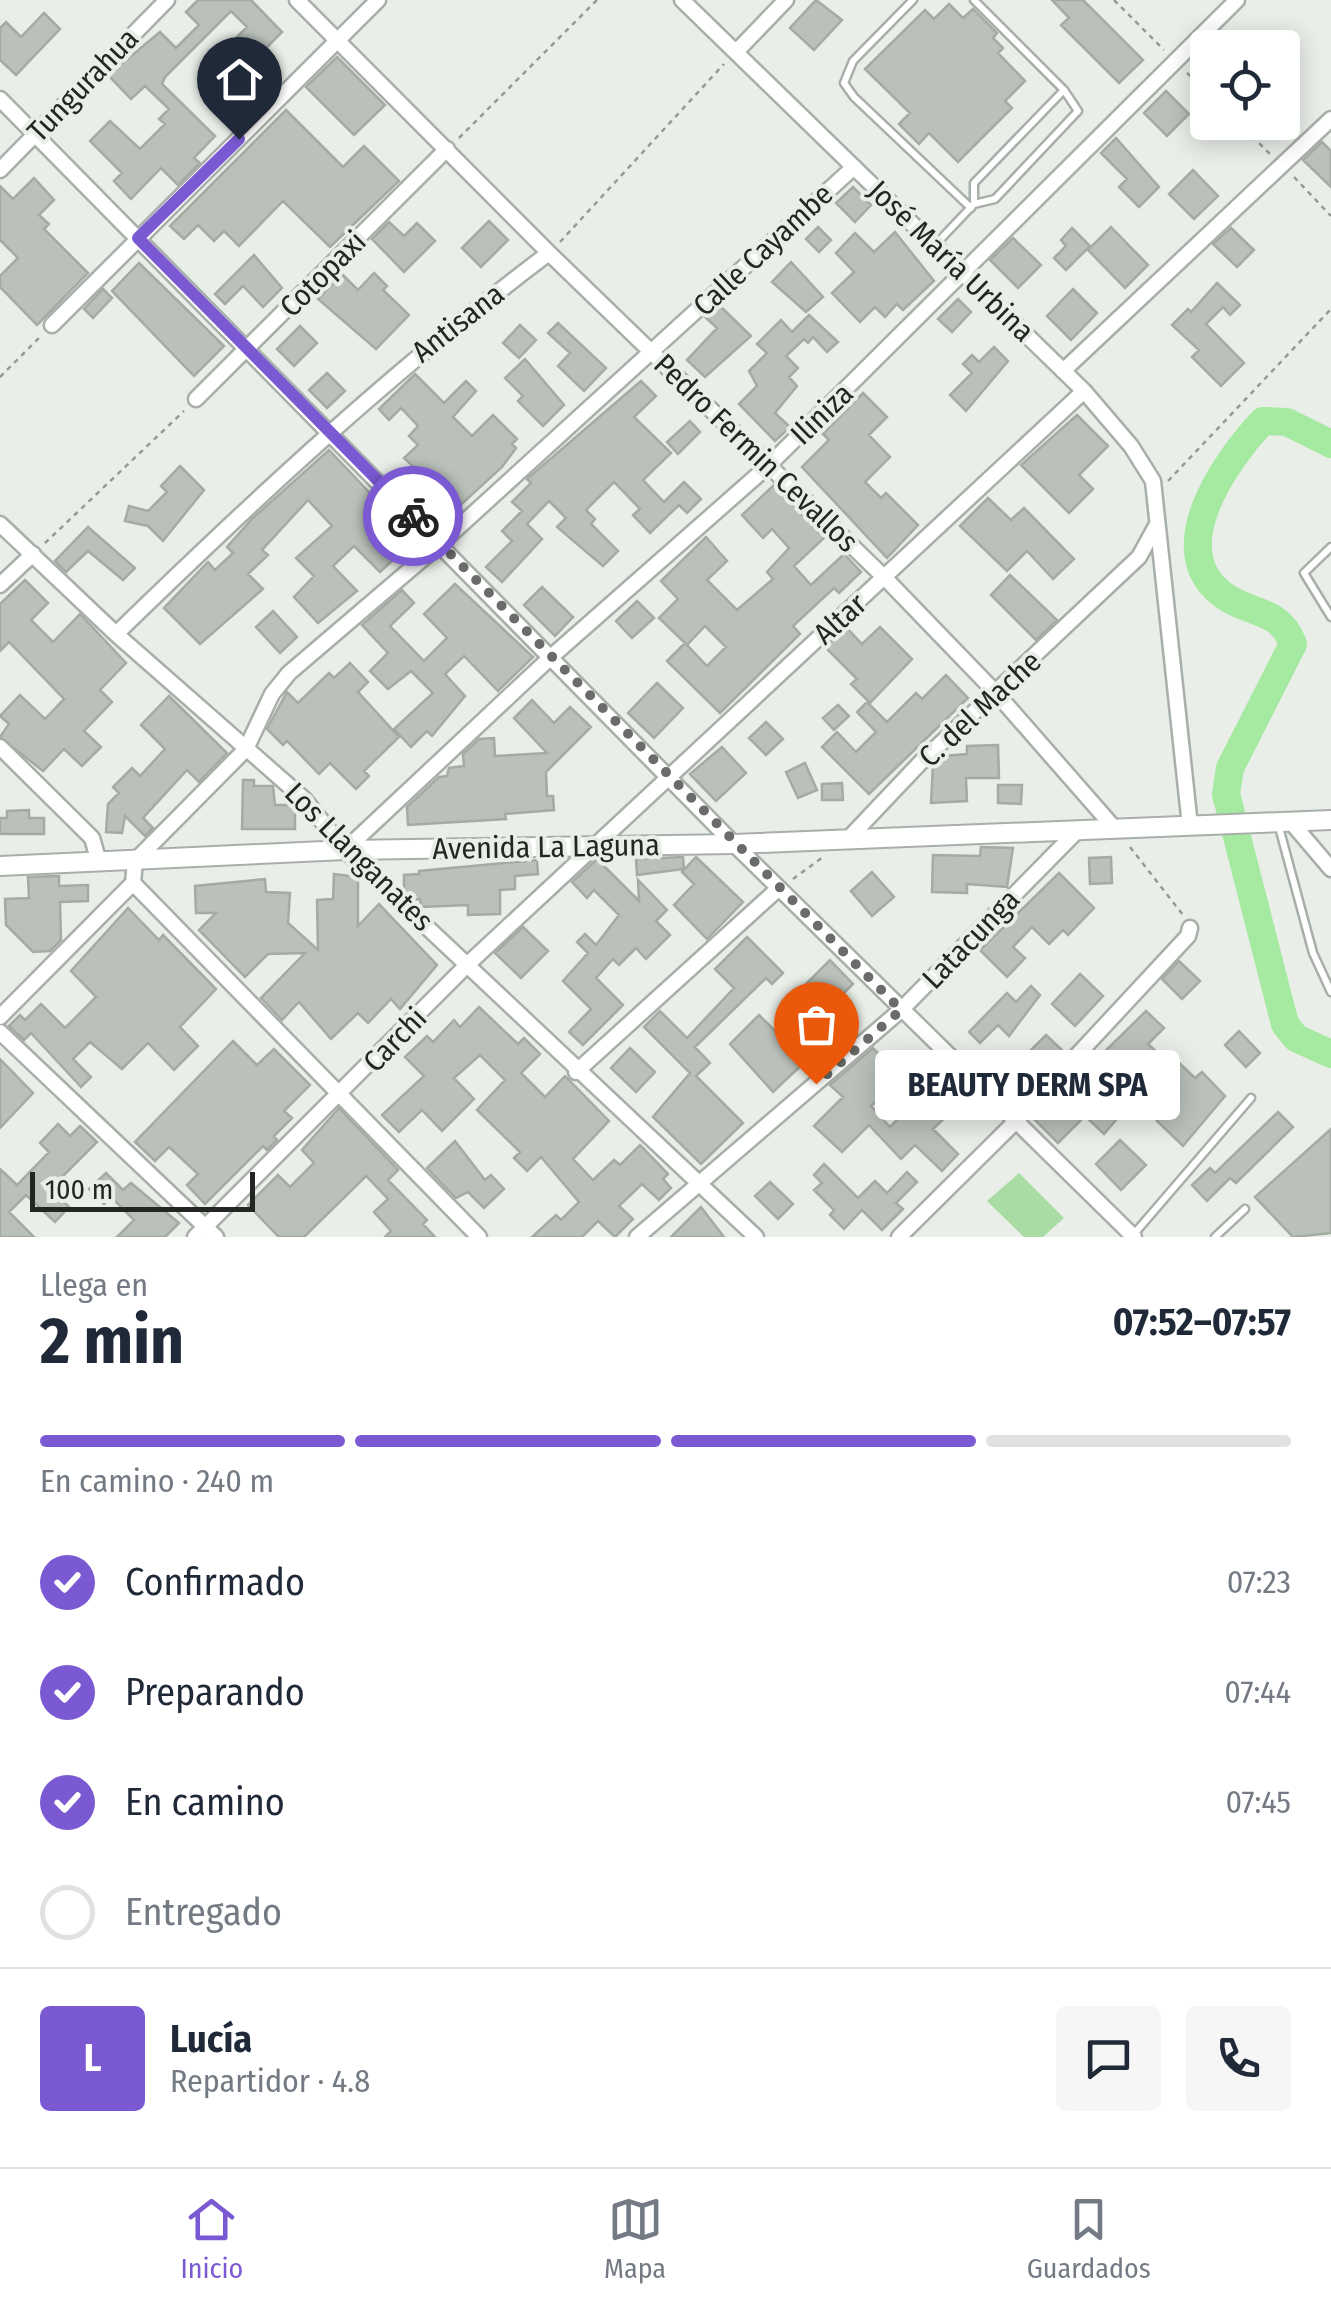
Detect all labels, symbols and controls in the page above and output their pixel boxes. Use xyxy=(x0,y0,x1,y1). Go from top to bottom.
street label: Tungurahua xyxy=(20,21,146,149)
map controls xyxy=(1190,30,1300,140)
button: locate xyxy=(1190,30,1300,140)
pin xyxy=(197,37,282,140)
icon: home xyxy=(212,52,267,107)
street label: José María Urbina xyxy=(861,173,1041,349)
street label: Calle Cayambe xyxy=(686,176,840,324)
street label: Cotopaxi xyxy=(273,224,373,324)
street label: Antisana xyxy=(405,276,511,370)
street label: Pedro Fermin Cevallos xyxy=(646,346,866,560)
street label: Iliniza xyxy=(783,376,861,452)
courier xyxy=(363,466,463,566)
icon: bike xyxy=(386,489,441,544)
street label: Altar xyxy=(806,586,874,652)
street label: C. del Mache xyxy=(911,643,1049,775)
street label: Los Llanganates xyxy=(277,775,441,939)
street label: Avenida La Laguna xyxy=(432,827,660,867)
street label: Latacunga xyxy=(915,882,1027,996)
pin xyxy=(774,982,859,1085)
icon: bag xyxy=(789,997,844,1052)
street label: Carchi xyxy=(356,1000,434,1080)
callout: BEAUTY DERM SPA xyxy=(876,1049,1181,1119)
text: BEAUTY DERM SPA xyxy=(908,1066,1147,1104)
scale bar xyxy=(30,1167,255,1212)
text: 100 m xyxy=(45,1173,113,1206)
text: Llega en xyxy=(40,1266,148,1304)
text: 07:52–07:57 xyxy=(1113,1299,1291,1345)
text: 2 min xyxy=(40,1302,184,1380)
text: En camino · 240 m xyxy=(40,1462,274,1500)
icon: check xyxy=(40,1555,95,1610)
text: Confirmado xyxy=(125,1559,305,1605)
text: 07:23 xyxy=(1227,1563,1291,1601)
icon: check xyxy=(40,1665,95,1720)
text: Preparando xyxy=(125,1669,305,1715)
text: 07:44 xyxy=(1224,1673,1291,1711)
icon: check xyxy=(40,1775,95,1830)
text: En camino xyxy=(125,1779,285,1825)
text: 07:45 xyxy=(1225,1783,1291,1821)
text: Entregado xyxy=(125,1889,282,1935)
button: chat xyxy=(1056,2006,1161,2111)
button: phone xyxy=(1186,2006,1291,2111)
text: Lucía xyxy=(170,2016,252,2062)
text: L xyxy=(84,2035,101,2081)
text: Repartidor · 4.8 xyxy=(170,2062,370,2100)
tab: Inicio xyxy=(180,2192,243,2285)
tab: Mapa xyxy=(604,2192,666,2285)
tab: Guardados xyxy=(1027,2192,1151,2285)

